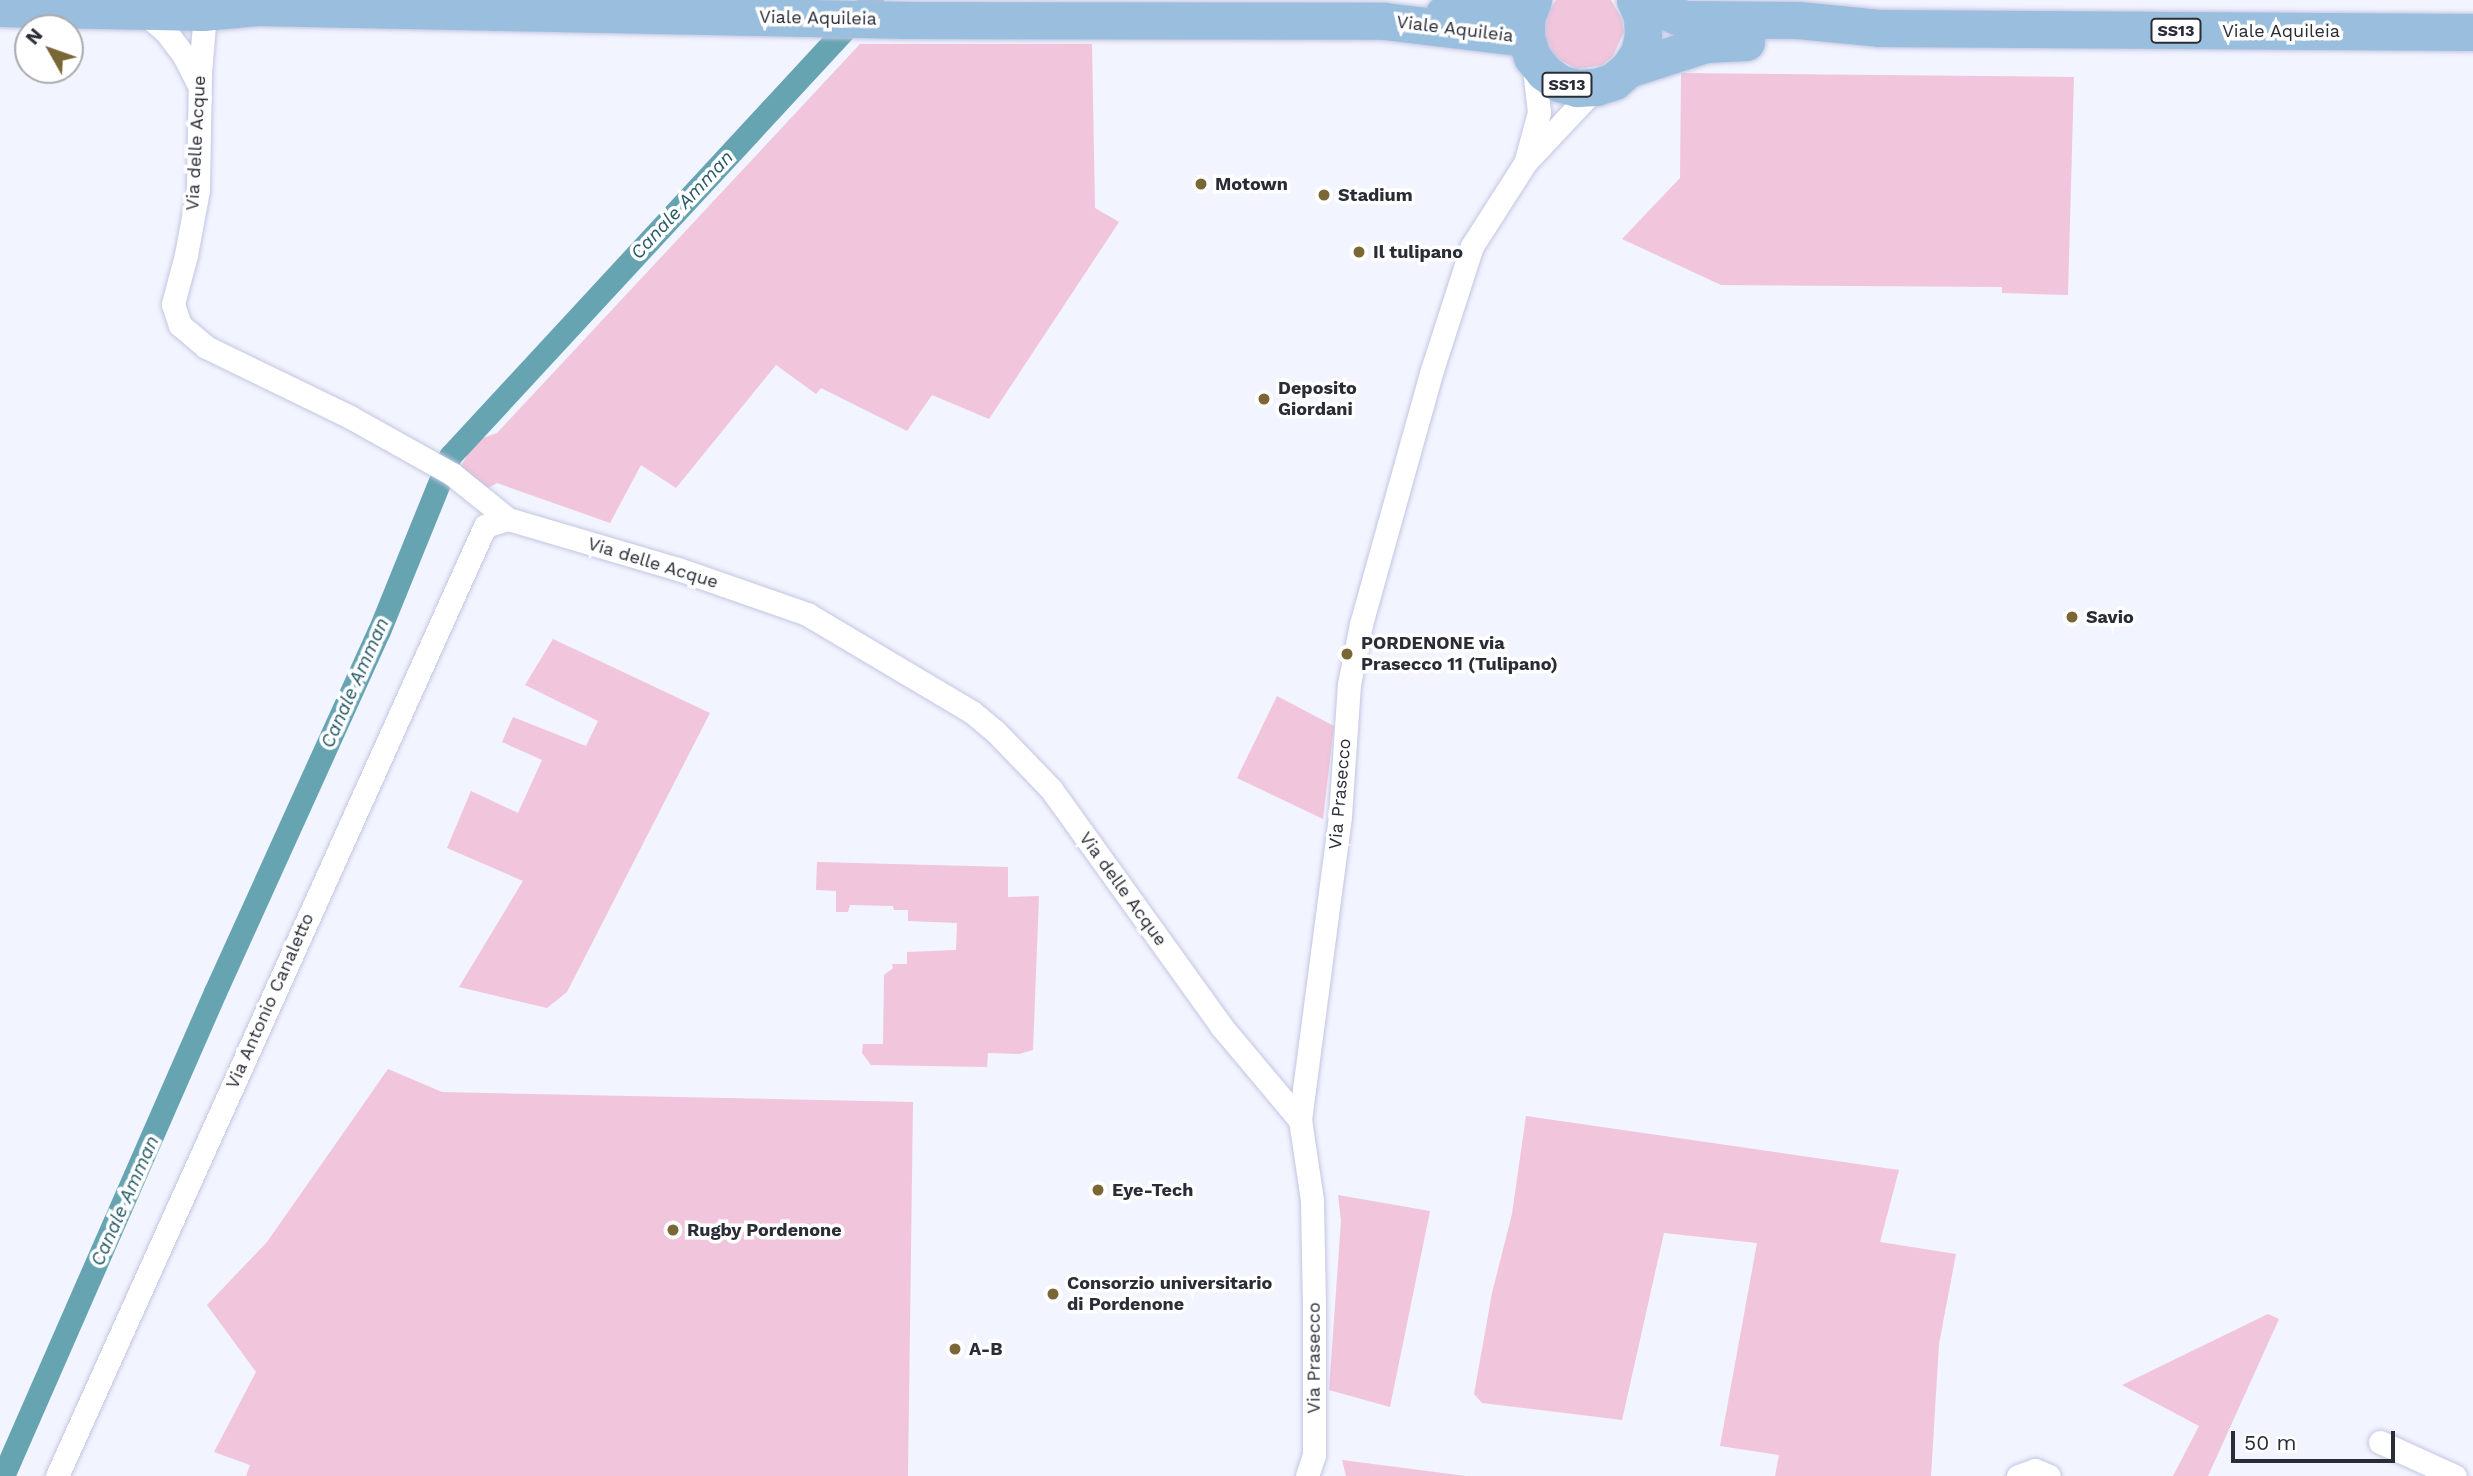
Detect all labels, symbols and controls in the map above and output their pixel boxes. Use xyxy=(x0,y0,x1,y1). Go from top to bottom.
street label: Viale Aquileia xyxy=(759,6,877,30)
street label: Viale Aquileia xyxy=(1395,11,1515,47)
north arrow xyxy=(14,14,84,84)
road number: SS13 xyxy=(2150,19,2202,44)
street label: Viale Aquileia xyxy=(2222,20,2340,42)
text: N xyxy=(21,24,47,49)
road number: SS13 xyxy=(1541,72,1593,97)
street label: Via delle Acque xyxy=(182,74,210,212)
water label: Canale Amman xyxy=(626,146,738,264)
place label: Motown xyxy=(1215,173,1288,195)
marker: Motown xyxy=(1193,176,1209,192)
place label: Stadium xyxy=(1338,184,1413,206)
marker: Stadium xyxy=(1316,187,1332,203)
place label: Il tulipano xyxy=(1373,241,1463,263)
marker: Il tulipano xyxy=(1351,244,1367,260)
place label: Deposito Giordani xyxy=(1278,378,1357,420)
marker: Deposito Giordani xyxy=(1256,391,1272,407)
street label: Via delle Acque xyxy=(585,533,721,593)
place label: Savio xyxy=(2086,606,2134,628)
marker: Savio xyxy=(2064,609,2080,625)
water label: Canale Amman xyxy=(316,614,394,752)
place label: PORDENONE via Prasecco 11 (Tulipano) xyxy=(1361,633,1558,676)
marker: PORDENONE via Prasecco 11 (Tulipano) xyxy=(1339,646,1355,662)
street label: Via Prasecco xyxy=(1324,737,1356,851)
street label: Via delle Acque xyxy=(1074,827,1172,951)
street label: Via Antonio Canaletto xyxy=(221,909,319,1093)
water label: Canale Amman xyxy=(86,1132,164,1270)
place label: Eye-Tech xyxy=(1112,1179,1193,1201)
marker: Eye-Tech xyxy=(1090,1182,1106,1198)
place label: Rugby Pordenone xyxy=(687,1219,842,1241)
marker: Rugby Pordenone xyxy=(665,1222,681,1238)
place label: Consorzio universitario di Pordenone xyxy=(1067,1273,1272,1316)
marker: Consorzio universitario di Pordenone xyxy=(1045,1286,1061,1302)
street label: Via Prasecco xyxy=(1303,1302,1325,1414)
place label: A-B xyxy=(969,1338,1003,1360)
marker: A-B xyxy=(947,1341,963,1357)
scale bar xyxy=(2235,1416,2400,1460)
text: 50 m xyxy=(2244,1430,2296,1455)

